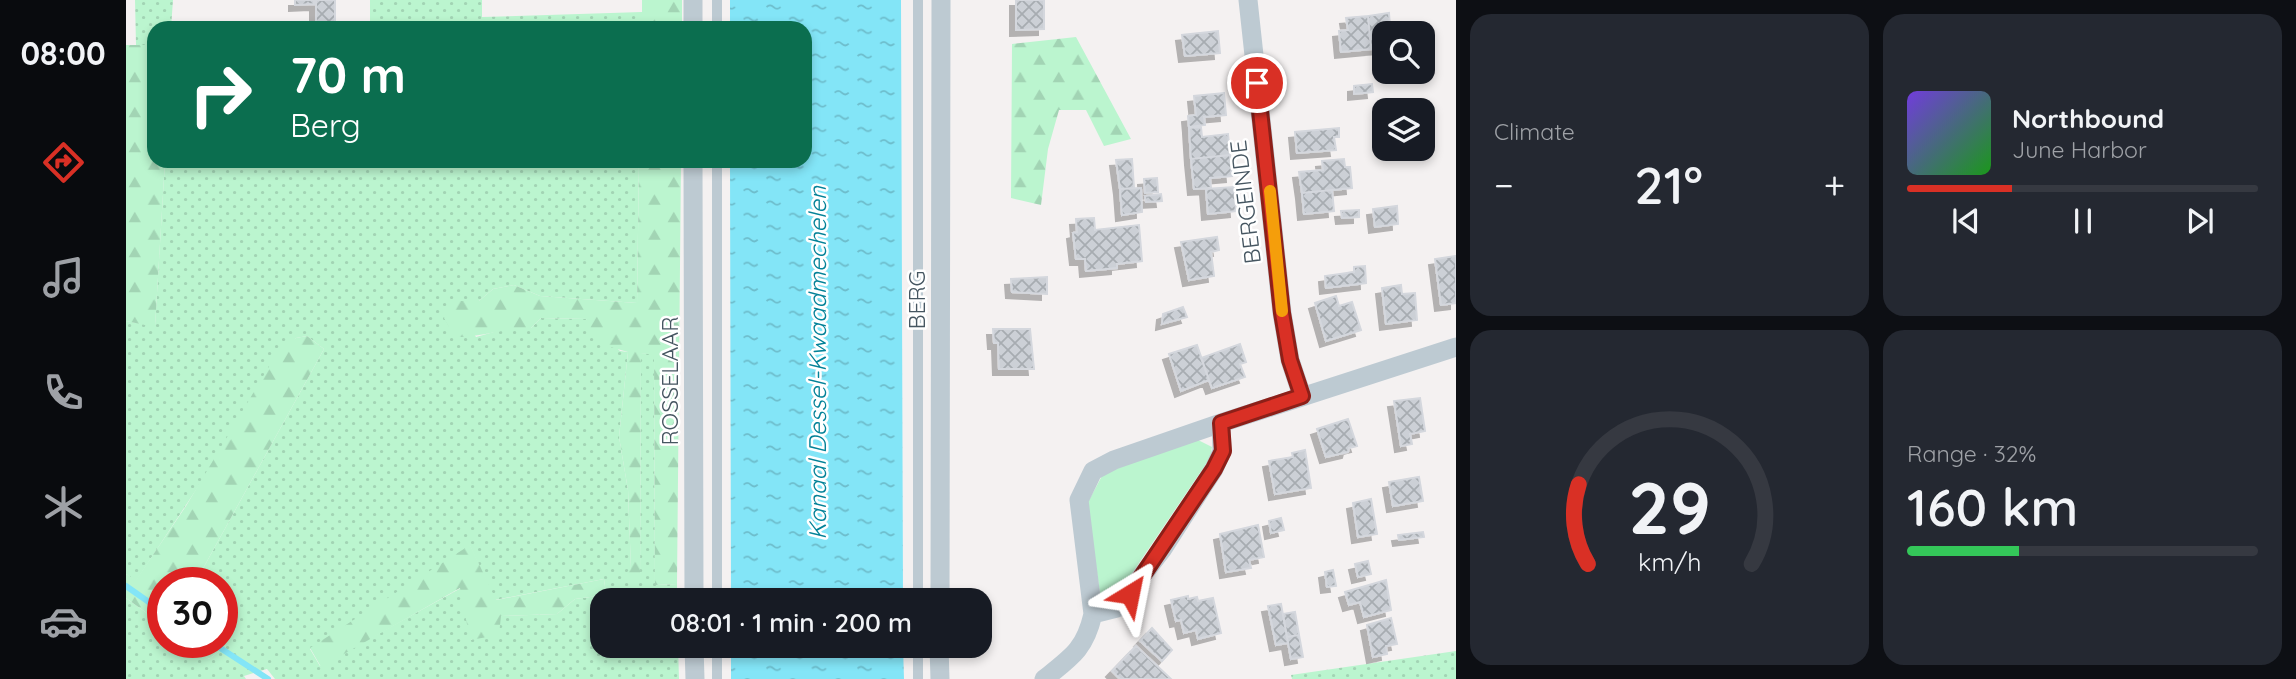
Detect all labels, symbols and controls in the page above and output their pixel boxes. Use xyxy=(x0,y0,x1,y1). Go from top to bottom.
map controls xyxy=(1372,21,1435,161)
button: search xyxy=(1372,21,1435,84)
text: 08:00 xyxy=(20,33,106,73)
text: 70 m xyxy=(290,44,406,105)
icon: right xyxy=(175,49,266,140)
pin xyxy=(1227,53,1287,113)
icon: arrive xyxy=(1238,64,1276,102)
button: layers xyxy=(1372,98,1435,161)
text: Northbound xyxy=(2012,102,2164,135)
text: Berg xyxy=(290,105,361,145)
text: Climate xyxy=(1494,117,1575,146)
text: June Harbor xyxy=(2012,135,2147,164)
icon: directions xyxy=(39,138,88,187)
street label: BERGEINDE xyxy=(1223,139,1267,265)
text: 21° xyxy=(1634,152,1703,217)
text: − xyxy=(1494,161,1514,209)
text: + xyxy=(1824,161,1845,209)
water label: Kanaal Dessel-Kwaadmechelen xyxy=(802,185,832,540)
icon: previous xyxy=(1947,202,1985,240)
icon: pause xyxy=(2064,202,2102,240)
icon: next xyxy=(2181,202,2219,240)
icon: music xyxy=(39,253,88,302)
street label: BERG xyxy=(902,270,931,330)
street label: ROSSELAAR xyxy=(655,316,684,446)
icon: phone xyxy=(39,368,88,417)
text: Range · 32% xyxy=(1907,439,2036,468)
text: 29 xyxy=(1628,461,1711,552)
text: 160 km xyxy=(1907,474,2078,539)
icon: climate xyxy=(39,482,88,531)
text: km/h xyxy=(1638,545,1701,576)
position arrow xyxy=(1093,557,1167,631)
speed limit sign: 30 xyxy=(147,567,238,658)
icon: car xyxy=(39,597,88,646)
text: 08:01 · 1 min · 200 m xyxy=(670,606,912,639)

